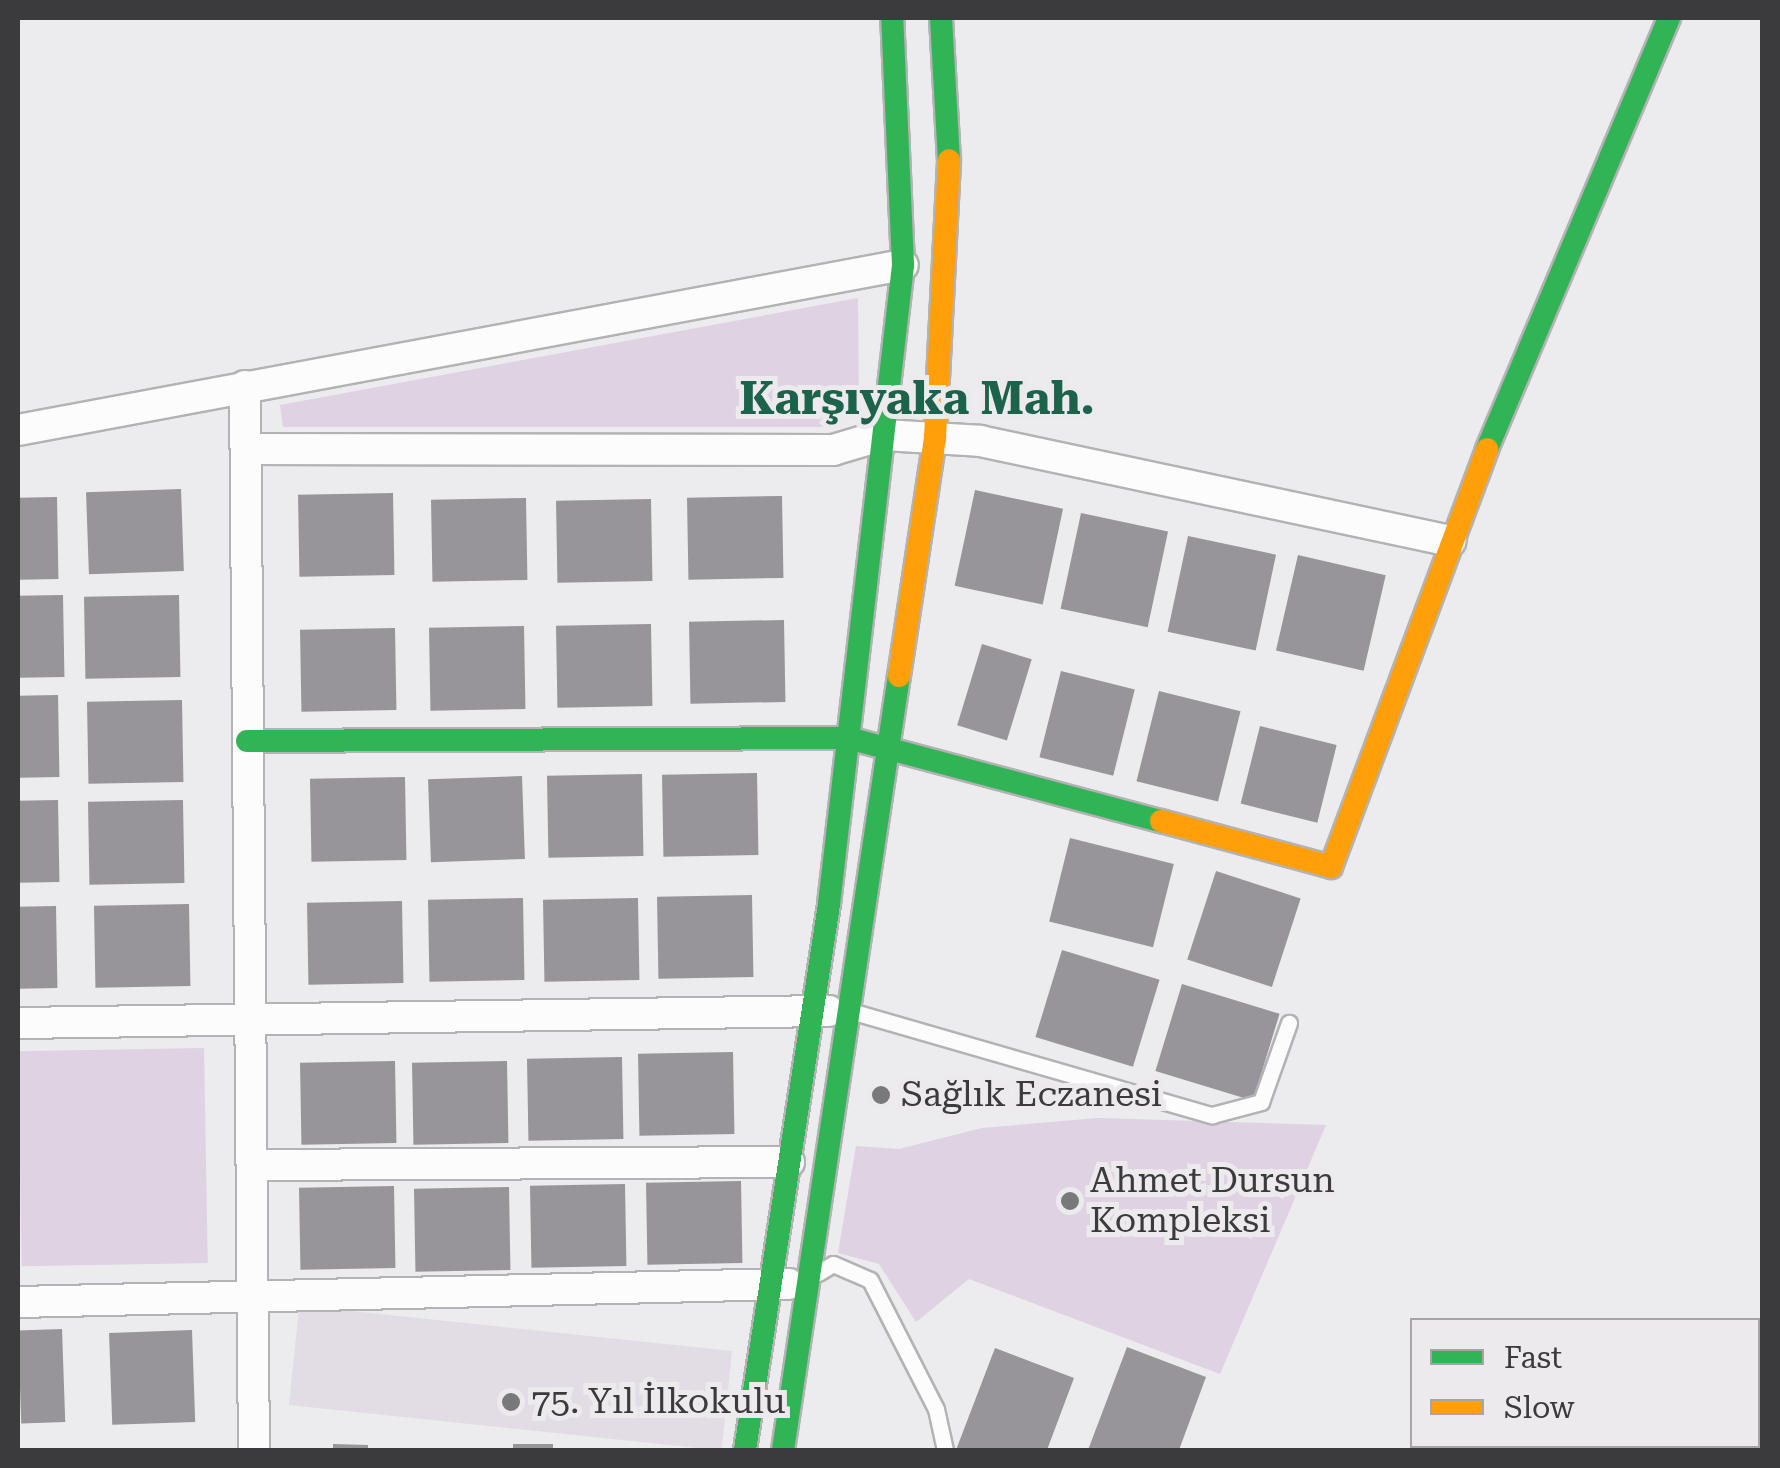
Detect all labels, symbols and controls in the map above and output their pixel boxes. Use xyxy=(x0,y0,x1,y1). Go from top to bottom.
district label: Karşıyaka Mah. xyxy=(739,372,1095,426)
place label: Sağlık Eczanesi xyxy=(901,1074,1162,1116)
marker: Sağlık Eczanesi xyxy=(870,1084,892,1106)
place label: Ahmet Dursun Kompleksi xyxy=(1090,1160,1335,1242)
marker: Ahmet Dursun Kompleksi xyxy=(1059,1190,1081,1212)
legend xyxy=(1410,1318,1760,1448)
text: Fast xyxy=(1504,1340,1562,1375)
place label: 75. Yıl İlkokulu xyxy=(531,1381,786,1423)
text: Slow xyxy=(1504,1390,1575,1425)
marker: 75. Yıl İlkokulu xyxy=(500,1391,522,1413)

